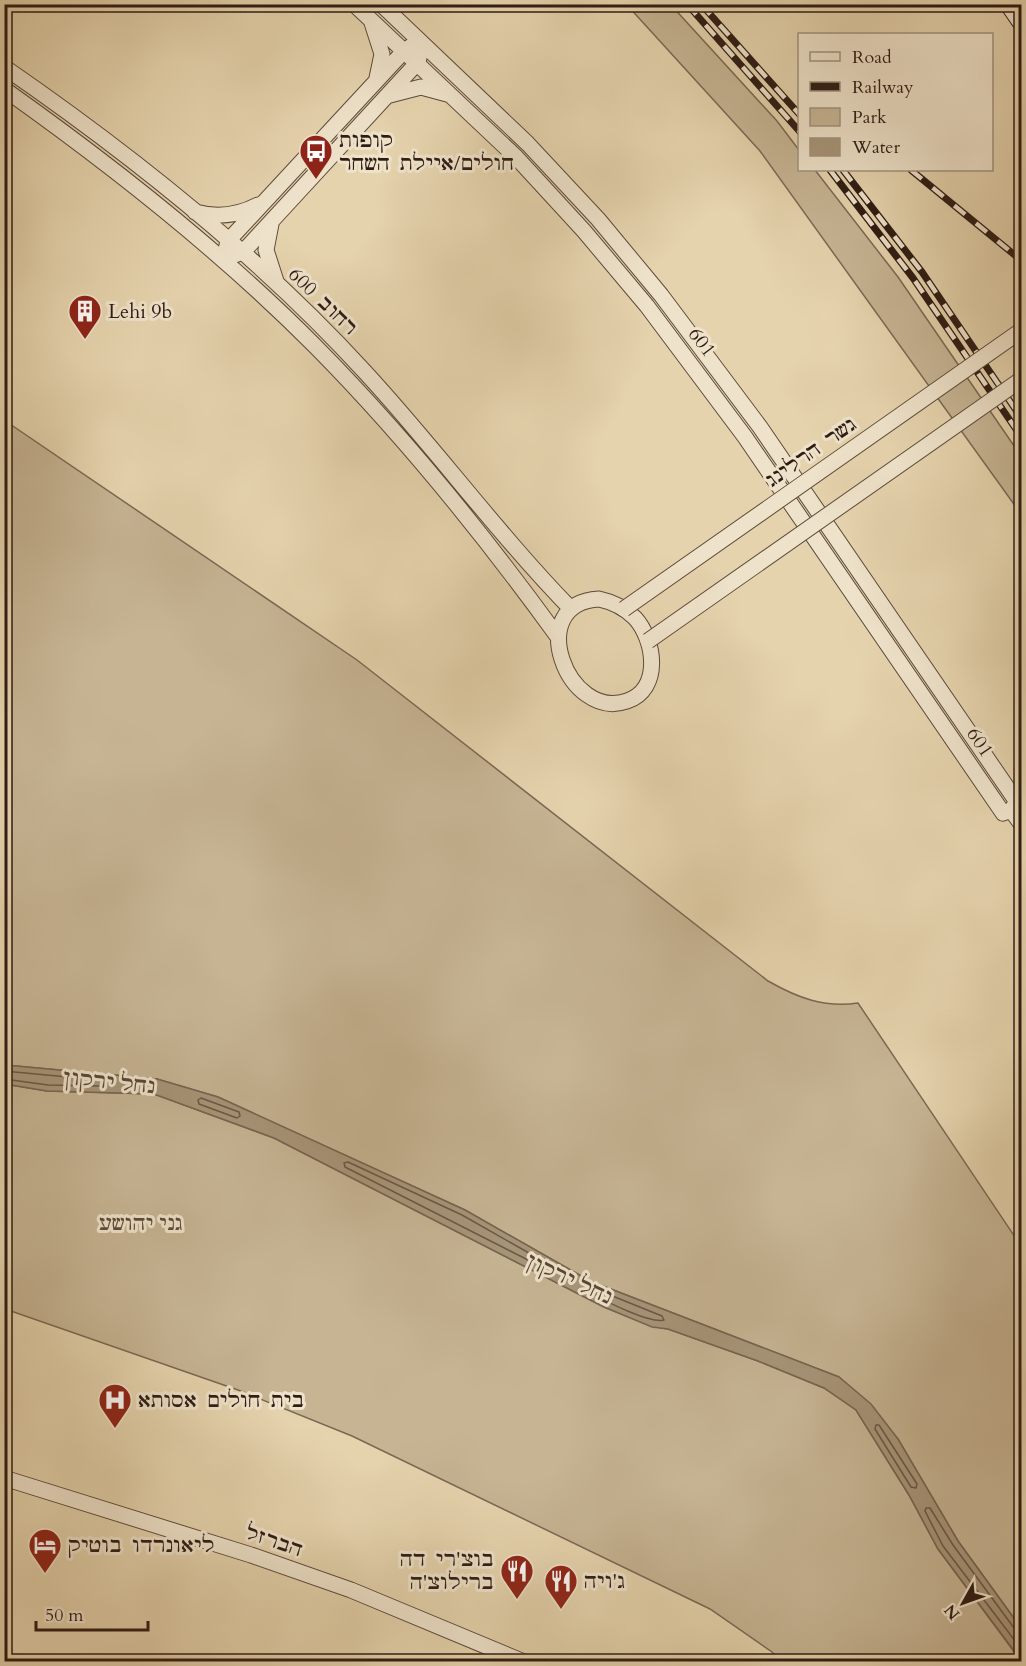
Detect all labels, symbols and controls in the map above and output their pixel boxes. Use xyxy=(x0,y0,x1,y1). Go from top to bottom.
legend xyxy=(798,33,993,171)
text: Road xyxy=(852,45,892,70)
text: Railway xyxy=(852,75,914,100)
text: Park xyxy=(852,105,887,130)
place label: קופות חולים/איילת השחר xyxy=(339,127,514,177)
bus stop icon: קופות חולים/איילת השחר xyxy=(298,133,334,180)
text: Water xyxy=(851,135,901,160)
street label: רחוב 600 xyxy=(282,261,364,341)
building icon: Lehi 9b xyxy=(67,293,103,340)
place label: Lehi 9b xyxy=(108,298,172,325)
street label: 601 xyxy=(682,322,722,362)
street label: גשר הרלינג xyxy=(760,411,862,493)
street label: 601 xyxy=(960,722,1000,762)
water label: נחל ירקון xyxy=(62,1063,156,1101)
park label: גני יהושע xyxy=(99,1210,183,1237)
water label: נחל ירקון xyxy=(521,1246,617,1312)
hospital icon: בית חולים אסותא xyxy=(97,1382,133,1429)
place label: בית חולים אסותא xyxy=(138,1387,304,1414)
street label: הברזל xyxy=(242,1519,306,1563)
hotel icon: ליאונרדו בוטיק xyxy=(27,1527,63,1574)
place label: ליאונרדו בוטיק xyxy=(68,1532,214,1559)
place label: בוצ'רי דה ברילוצ'ה xyxy=(400,1546,494,1596)
restaurant icon: בוצ'רי דה ברילוצ'ה xyxy=(499,1553,535,1600)
restaurant icon: ג'ויה xyxy=(543,1563,579,1610)
place label: ג'ויה xyxy=(584,1568,625,1595)
north arrow xyxy=(933,1573,993,1633)
scale bar xyxy=(36,1594,148,1632)
text: N xyxy=(939,1600,965,1624)
text: 50 m xyxy=(45,1603,84,1628)

